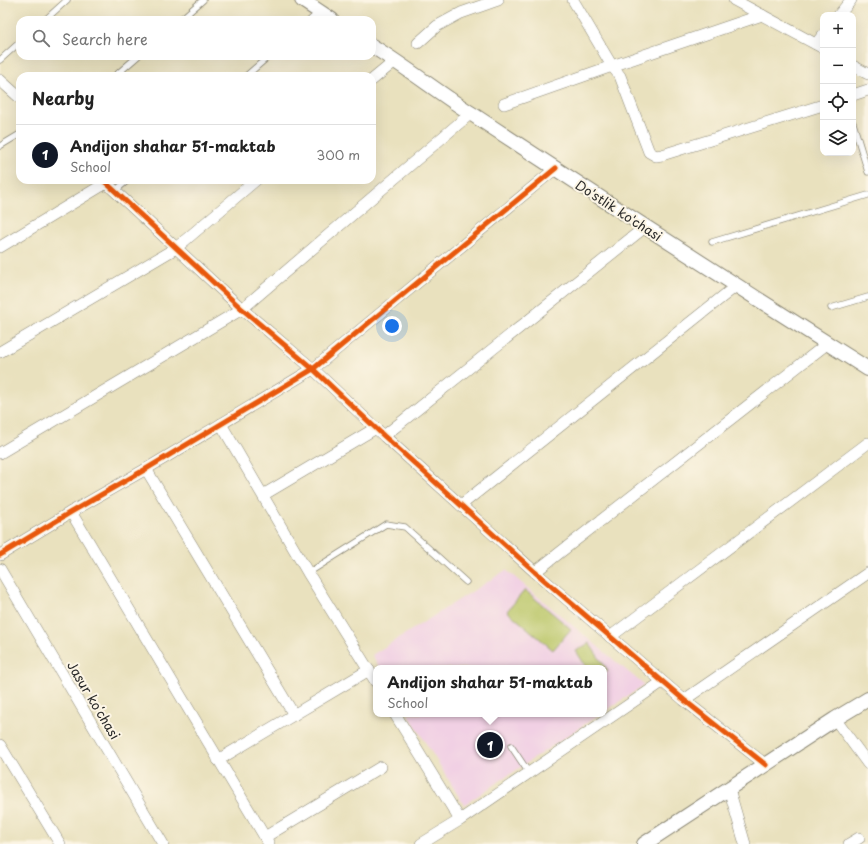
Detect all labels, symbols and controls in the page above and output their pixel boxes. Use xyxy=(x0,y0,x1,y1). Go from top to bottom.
map controls xyxy=(820,12,856,156)
button: + xyxy=(820,12,856,48)
search box xyxy=(16,16,376,60)
icon: search xyxy=(30,27,52,49)
text: Search here xyxy=(62,27,148,50)
button: − xyxy=(820,48,856,84)
button: locate xyxy=(820,84,856,120)
text: Nearby xyxy=(32,85,94,111)
button: layers xyxy=(820,120,856,156)
text: Andijon shahar 51-maktab xyxy=(70,134,275,157)
text: 1 xyxy=(42,145,48,164)
text: 300 m xyxy=(316,145,360,164)
text: School xyxy=(70,157,111,176)
street label: Do'stlik ko'chasi xyxy=(572,175,666,245)
your location xyxy=(382,316,402,336)
street label: Jasur koʻchasi xyxy=(63,657,125,743)
popup xyxy=(373,665,607,717)
text: Andijon shahar 51-maktab xyxy=(387,670,593,693)
text: School xyxy=(387,693,428,712)
pin: 1 xyxy=(477,730,503,760)

